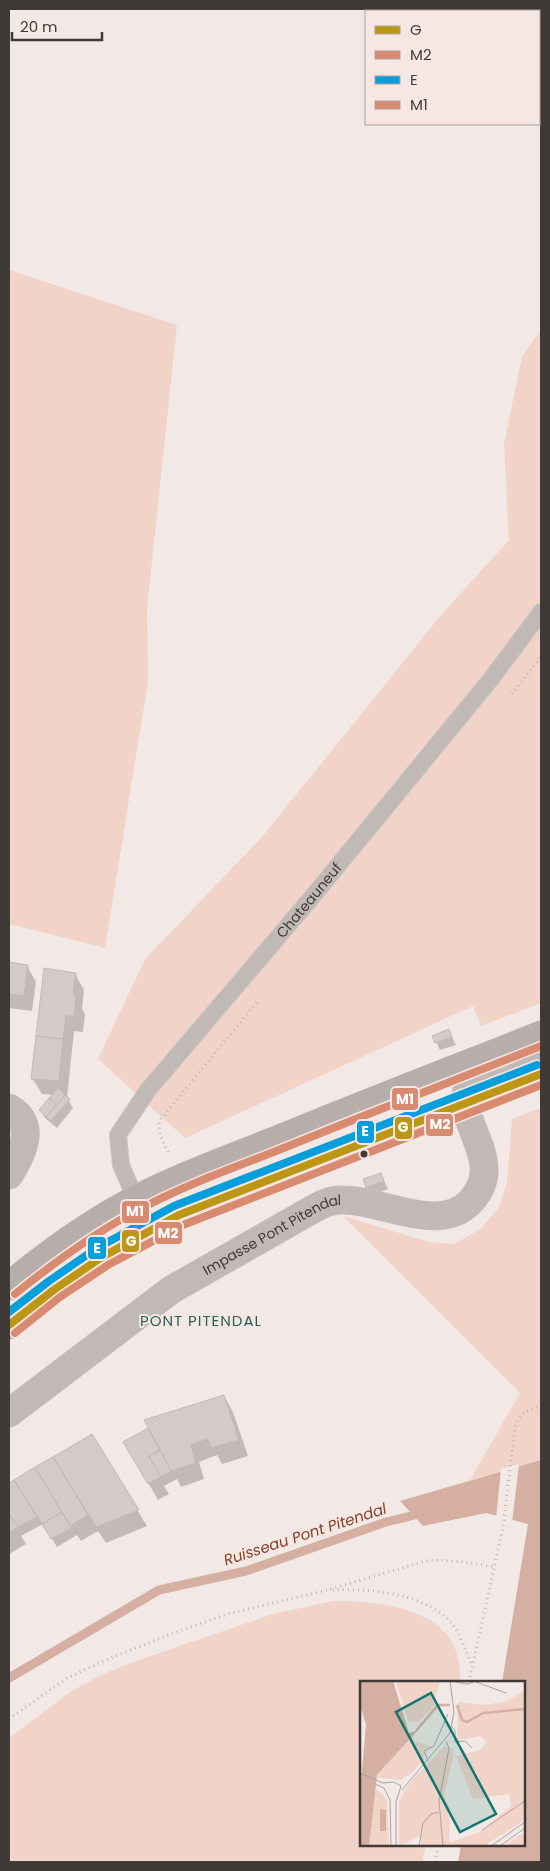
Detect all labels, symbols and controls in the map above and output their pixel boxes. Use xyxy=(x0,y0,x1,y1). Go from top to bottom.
scale bar xyxy=(12,10,102,42)
legend xyxy=(365,10,540,125)
text: 20 m xyxy=(20,16,58,37)
text: G xyxy=(410,19,422,40)
text: M2 xyxy=(410,44,432,65)
text: E xyxy=(410,69,418,90)
text: M1 xyxy=(410,94,428,115)
street label: Chateauneuf xyxy=(271,858,347,942)
line badge: M1 xyxy=(391,1087,419,1111)
text: M1 xyxy=(396,1089,414,1109)
line badge: M2 xyxy=(425,1113,454,1137)
text: M2 xyxy=(430,1114,450,1134)
line badge: G xyxy=(394,1116,413,1140)
text: G xyxy=(398,1117,409,1137)
line badge: E xyxy=(356,1120,375,1144)
text: E xyxy=(361,1121,369,1141)
unlabelled marker xyxy=(359,1149,369,1159)
street label: Impasse Pont Pitendal xyxy=(199,1190,341,1280)
line badge: M1 xyxy=(121,1200,150,1224)
text: M1 xyxy=(126,1201,144,1221)
line badge: M2 xyxy=(154,1221,183,1245)
text: M2 xyxy=(158,1223,178,1243)
line badge: G xyxy=(121,1229,140,1253)
text: G xyxy=(126,1231,137,1251)
line badge: E xyxy=(87,1236,107,1260)
text: E xyxy=(93,1238,101,1258)
district label: PONT PITENDAL xyxy=(140,1310,262,1331)
water label: Ruisseau Pont Pitendal xyxy=(221,1498,389,1570)
inset map xyxy=(360,1681,525,1846)

